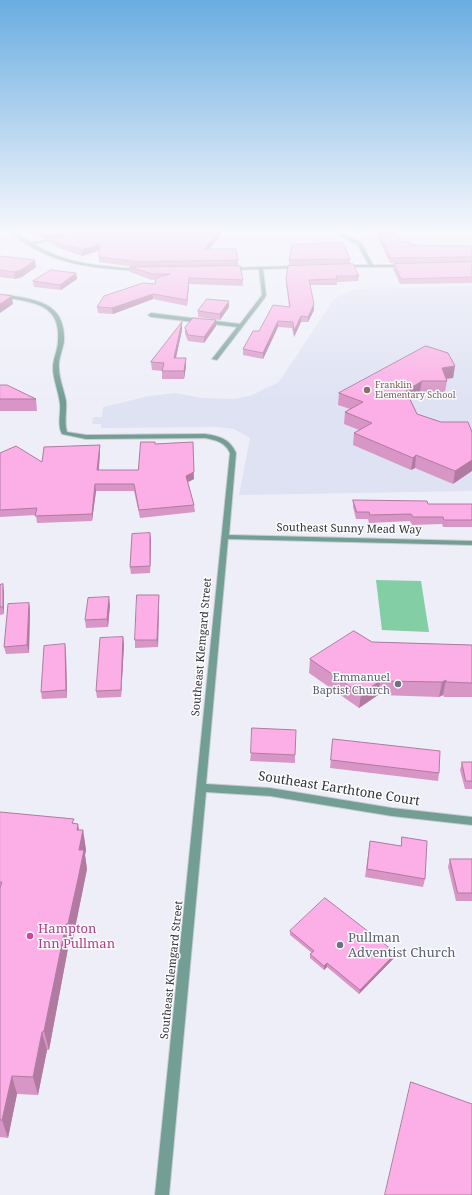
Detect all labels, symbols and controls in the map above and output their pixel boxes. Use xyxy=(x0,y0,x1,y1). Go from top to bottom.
place label: Franklin Elementary School xyxy=(375,380,455,401)
marker: Franklin Elementary School xyxy=(362,385,372,395)
street label: Southeast Sunny Mead Way xyxy=(276,521,422,537)
street label: Southeast Klemgard Street xyxy=(189,577,215,717)
place label: Emmanuel Baptist Church xyxy=(312,671,390,697)
marker: Emmanuel Baptist Church xyxy=(393,679,403,689)
street label: Southeast Earthtone Court xyxy=(257,769,421,809)
street label: Southeast Klemgard Street xyxy=(158,900,186,1040)
place label: Hampton Inn Pullman xyxy=(38,921,115,952)
place label: Pullman Adventist Church xyxy=(348,930,456,961)
marker: Hampton Inn Pullman xyxy=(25,931,35,941)
marker: Pullman Adventist Church xyxy=(335,940,345,950)

